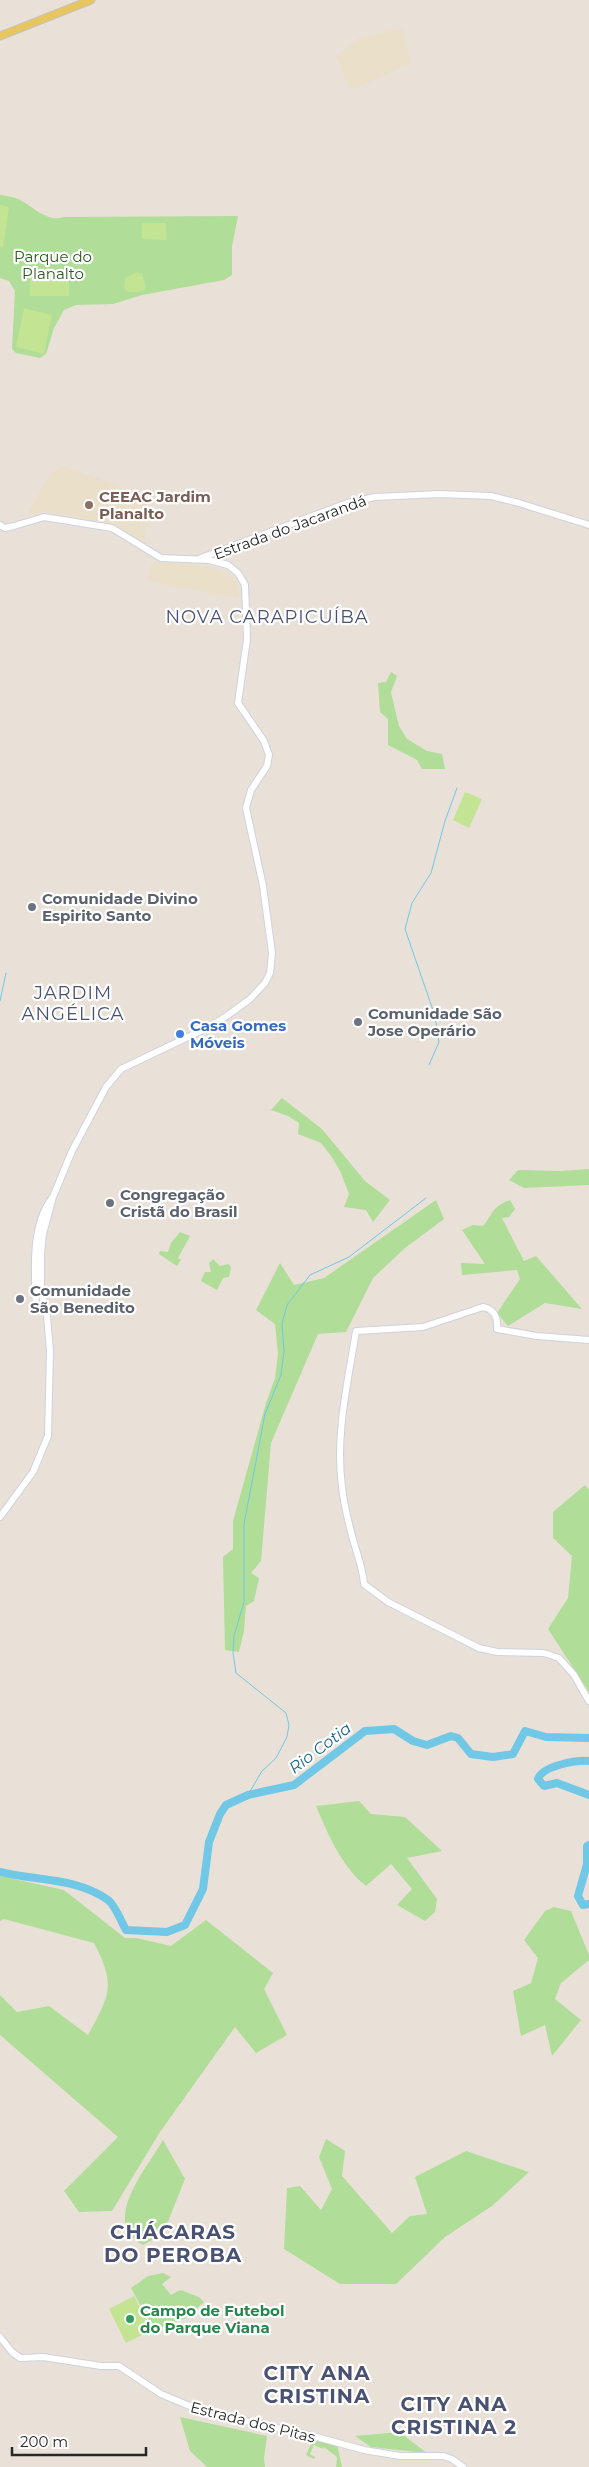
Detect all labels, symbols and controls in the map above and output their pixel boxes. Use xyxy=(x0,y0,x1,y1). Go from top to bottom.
park label: Parque do Planalto xyxy=(14,247,92,283)
place label: CEEAC Jardim Planalto xyxy=(99,487,211,523)
street label: Estrada do Jacarandá xyxy=(211,491,369,563)
marker: CEEAC Jardim Planalto xyxy=(83,499,95,511)
district label: NOVA CARAPICUÍBA xyxy=(165,606,369,628)
place label: Comunidade Divino Espirito Santo xyxy=(42,889,198,925)
marker: Comunidade Divino Espirito Santo xyxy=(26,901,38,913)
district label: JARDIM ANGÉLICA xyxy=(22,982,124,1025)
place label: Comunidade São Jose Operário xyxy=(367,1004,502,1040)
place label: Casa Gomes Móveis xyxy=(190,1016,286,1052)
marker: Comunidade São Jose Operário xyxy=(352,1016,364,1028)
marker: Casa Gomes Móveis xyxy=(174,1028,186,1040)
place label: Congregação Cristã do Brasil xyxy=(120,1185,238,1221)
marker: Congregação Cristã do Brasil xyxy=(104,1197,116,1209)
place label: Comunidade São Benedito xyxy=(30,1281,135,1317)
marker: Comunidade São Benedito xyxy=(14,1293,26,1305)
water label: Rio Cotia xyxy=(285,1718,355,1778)
district label: CHÁCARAS DO PEROBA xyxy=(104,2220,242,2267)
place label: Campo de Futebol do Parque Viana xyxy=(140,2301,284,2337)
marker: Campo de Futebol do Parque Viana xyxy=(124,2313,136,2325)
district label: CITY ANA CRISTINA xyxy=(263,2361,371,2408)
district label: CITY ANA CRISTINA 2 xyxy=(391,2392,517,2439)
street label: Estrada dos Pitas xyxy=(189,2397,317,2447)
scale bar xyxy=(12,2424,146,2456)
text: 200 m xyxy=(20,2432,68,2451)

